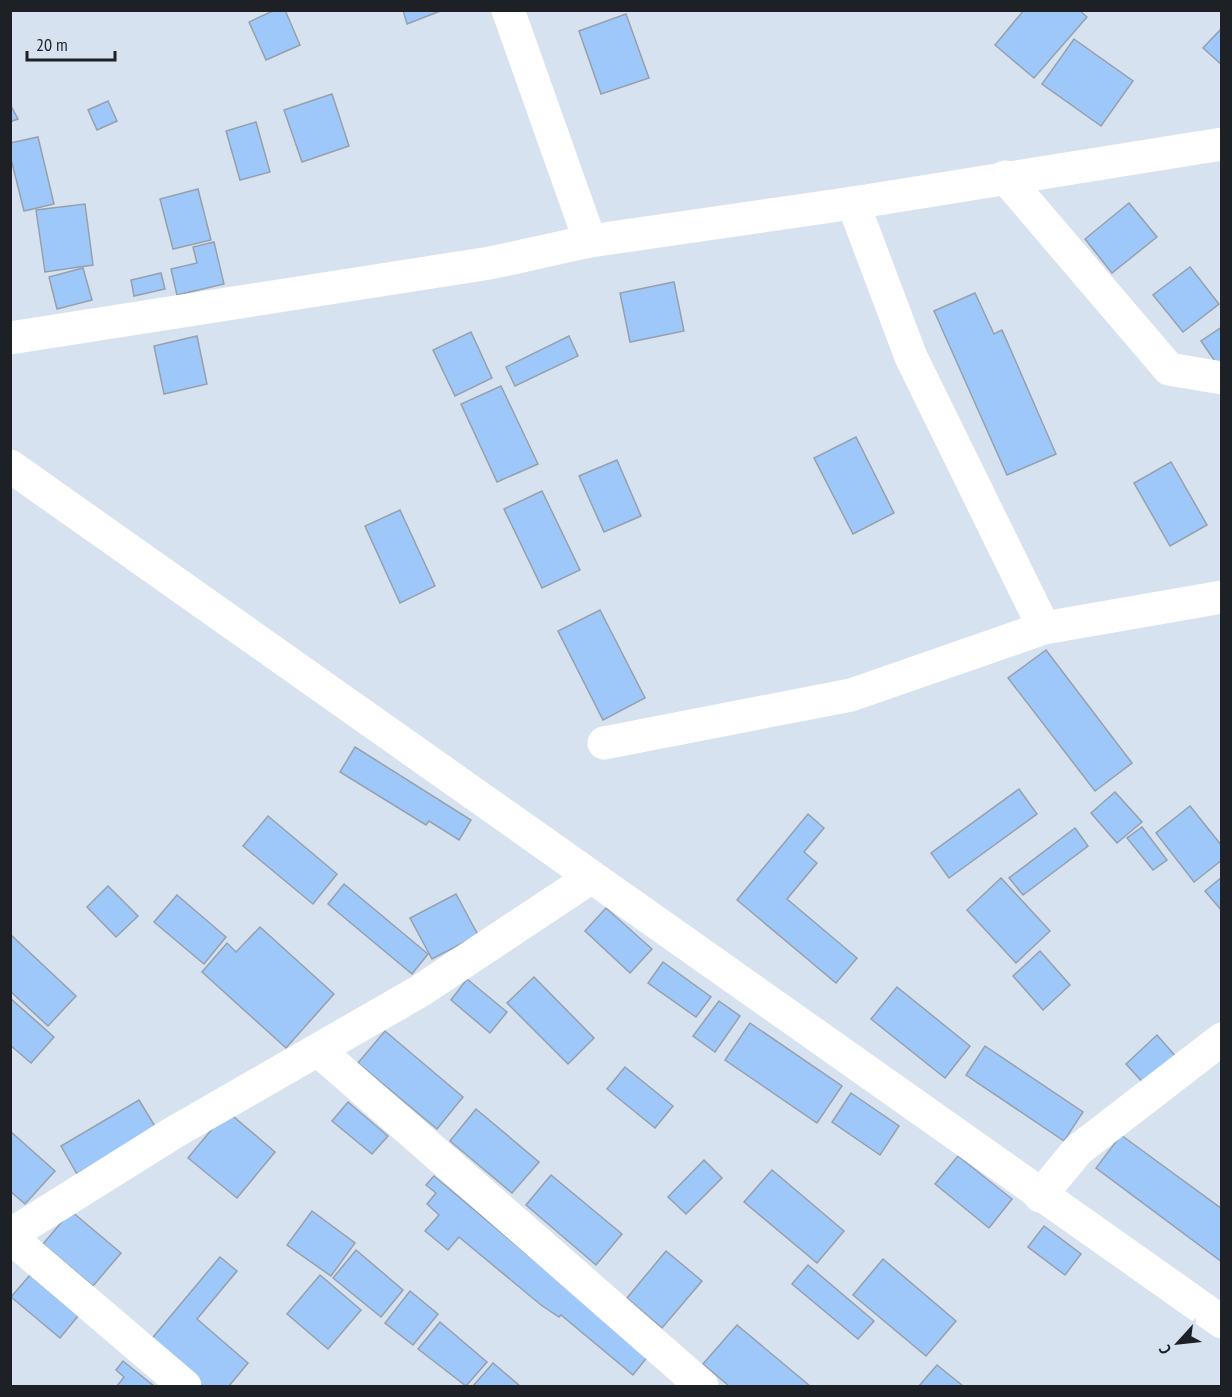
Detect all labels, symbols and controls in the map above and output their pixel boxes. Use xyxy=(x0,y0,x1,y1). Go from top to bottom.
scale bar xyxy=(27,24,116,62)
text: 20 m xyxy=(36,33,68,56)
north arrow xyxy=(1148,1313,1208,1373)
text: С xyxy=(1154,1341,1175,1358)

